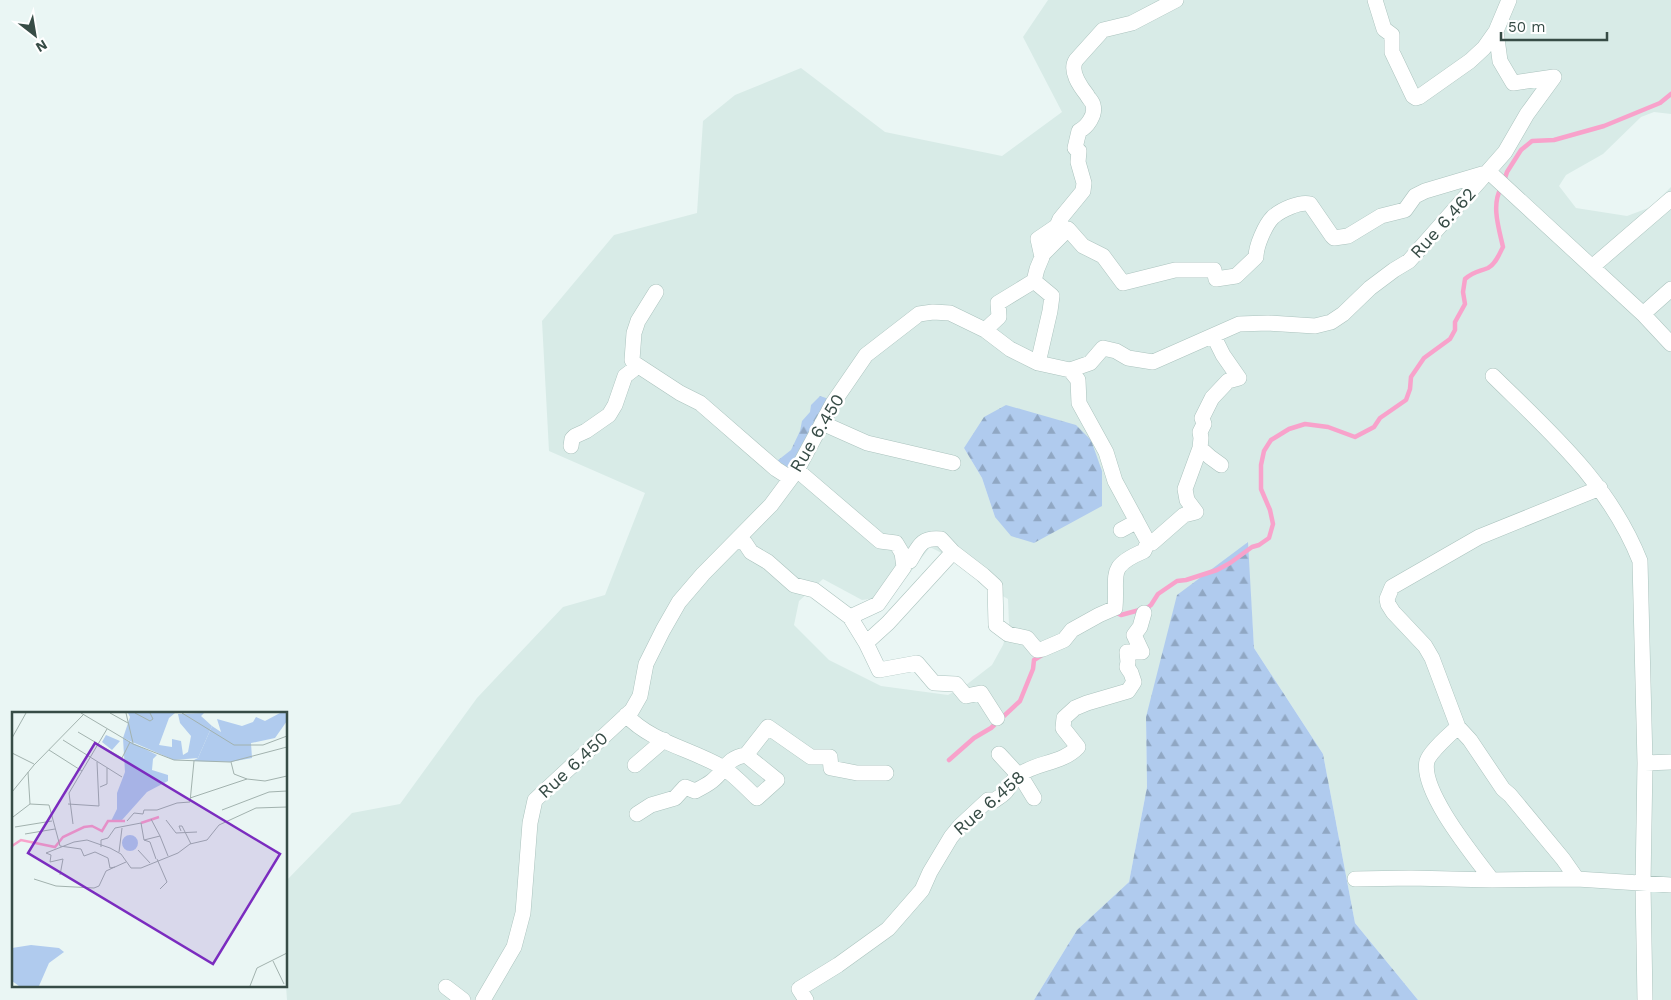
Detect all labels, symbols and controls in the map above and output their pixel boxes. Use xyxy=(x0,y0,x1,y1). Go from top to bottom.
north arrow xyxy=(10,10,60,60)
scale bar xyxy=(1501,10,1607,42)
text: 50 m xyxy=(1508,18,1545,36)
text: N xyxy=(33,37,50,56)
street label: Rue 6.462 xyxy=(1406,183,1480,262)
street label: Rue 6.450 xyxy=(785,390,848,476)
inset map xyxy=(12,712,288,988)
street label: Rue 6.450 xyxy=(533,727,612,802)
street label: Rue 6.458 xyxy=(949,766,1029,839)

